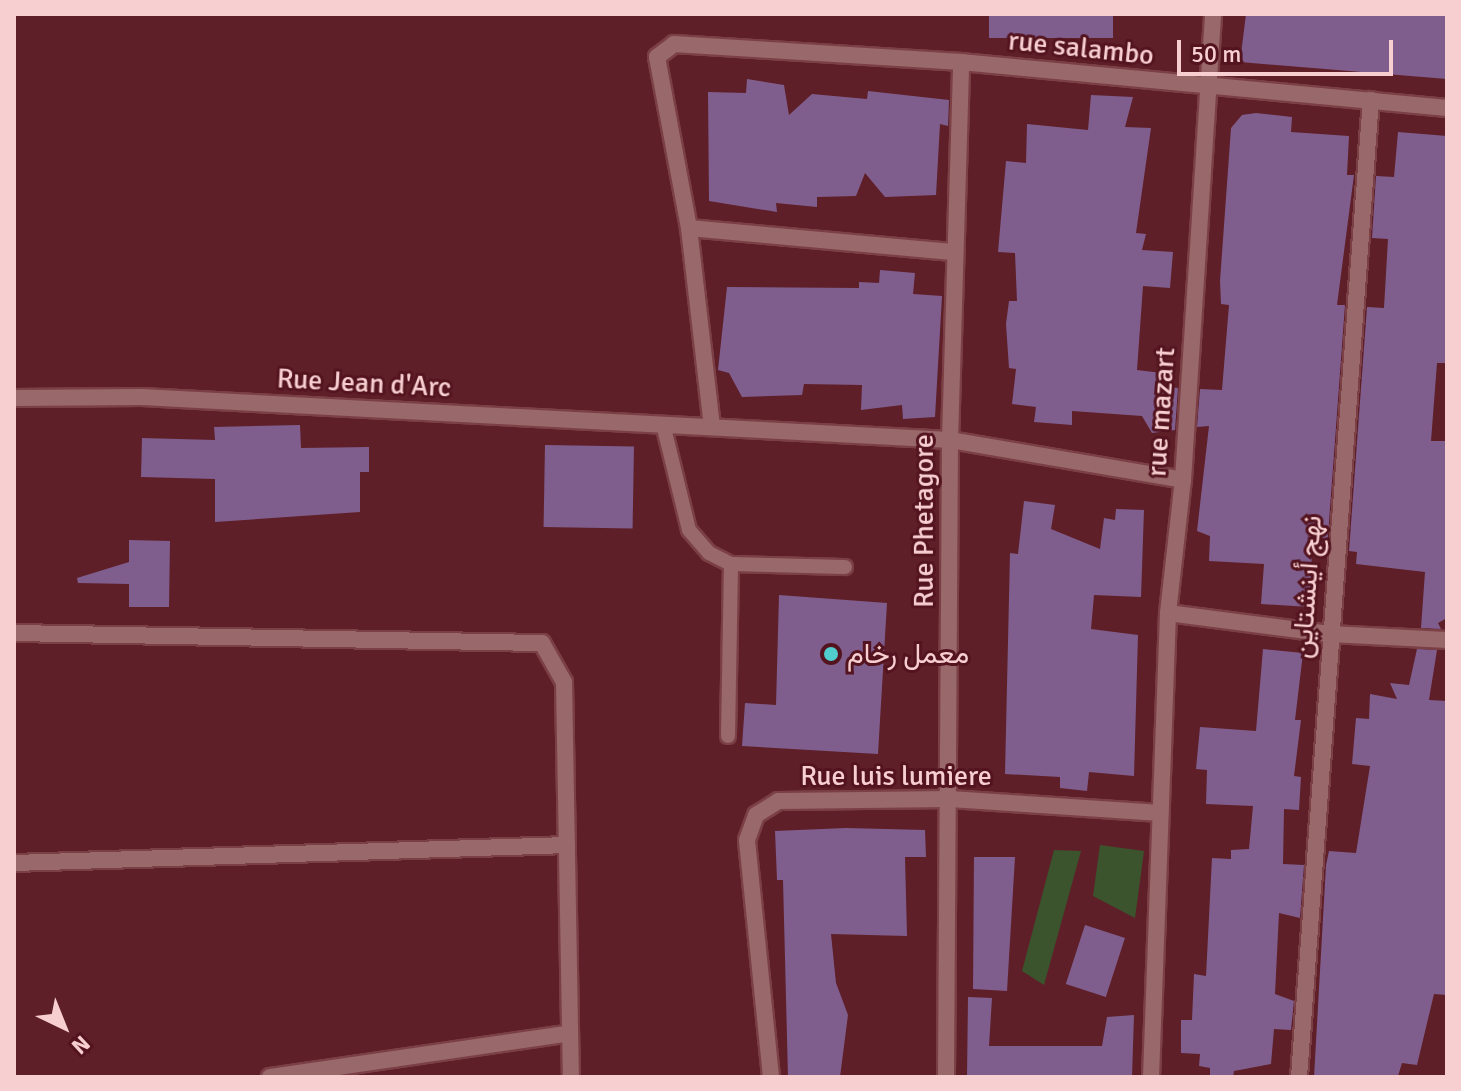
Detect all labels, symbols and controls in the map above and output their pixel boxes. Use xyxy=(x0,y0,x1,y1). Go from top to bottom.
street label: rue salambo xyxy=(1007,24,1155,72)
scale bar xyxy=(1181,24,1397,74)
text: 50 m xyxy=(1191,39,1241,69)
street label: rue mazart xyxy=(1140,346,1182,478)
street label: Rue Jean d'Arc xyxy=(276,362,452,404)
street label: Rue Phetagore xyxy=(907,434,941,608)
street label: نهج أينشتاين xyxy=(1285,514,1329,660)
place label: معمل رخام xyxy=(847,637,969,671)
marker: معمل رخام xyxy=(822,645,840,663)
street label: Rue luis lumiere xyxy=(800,759,992,793)
north arrow xyxy=(24,987,104,1067)
text: N xyxy=(66,1030,96,1060)

